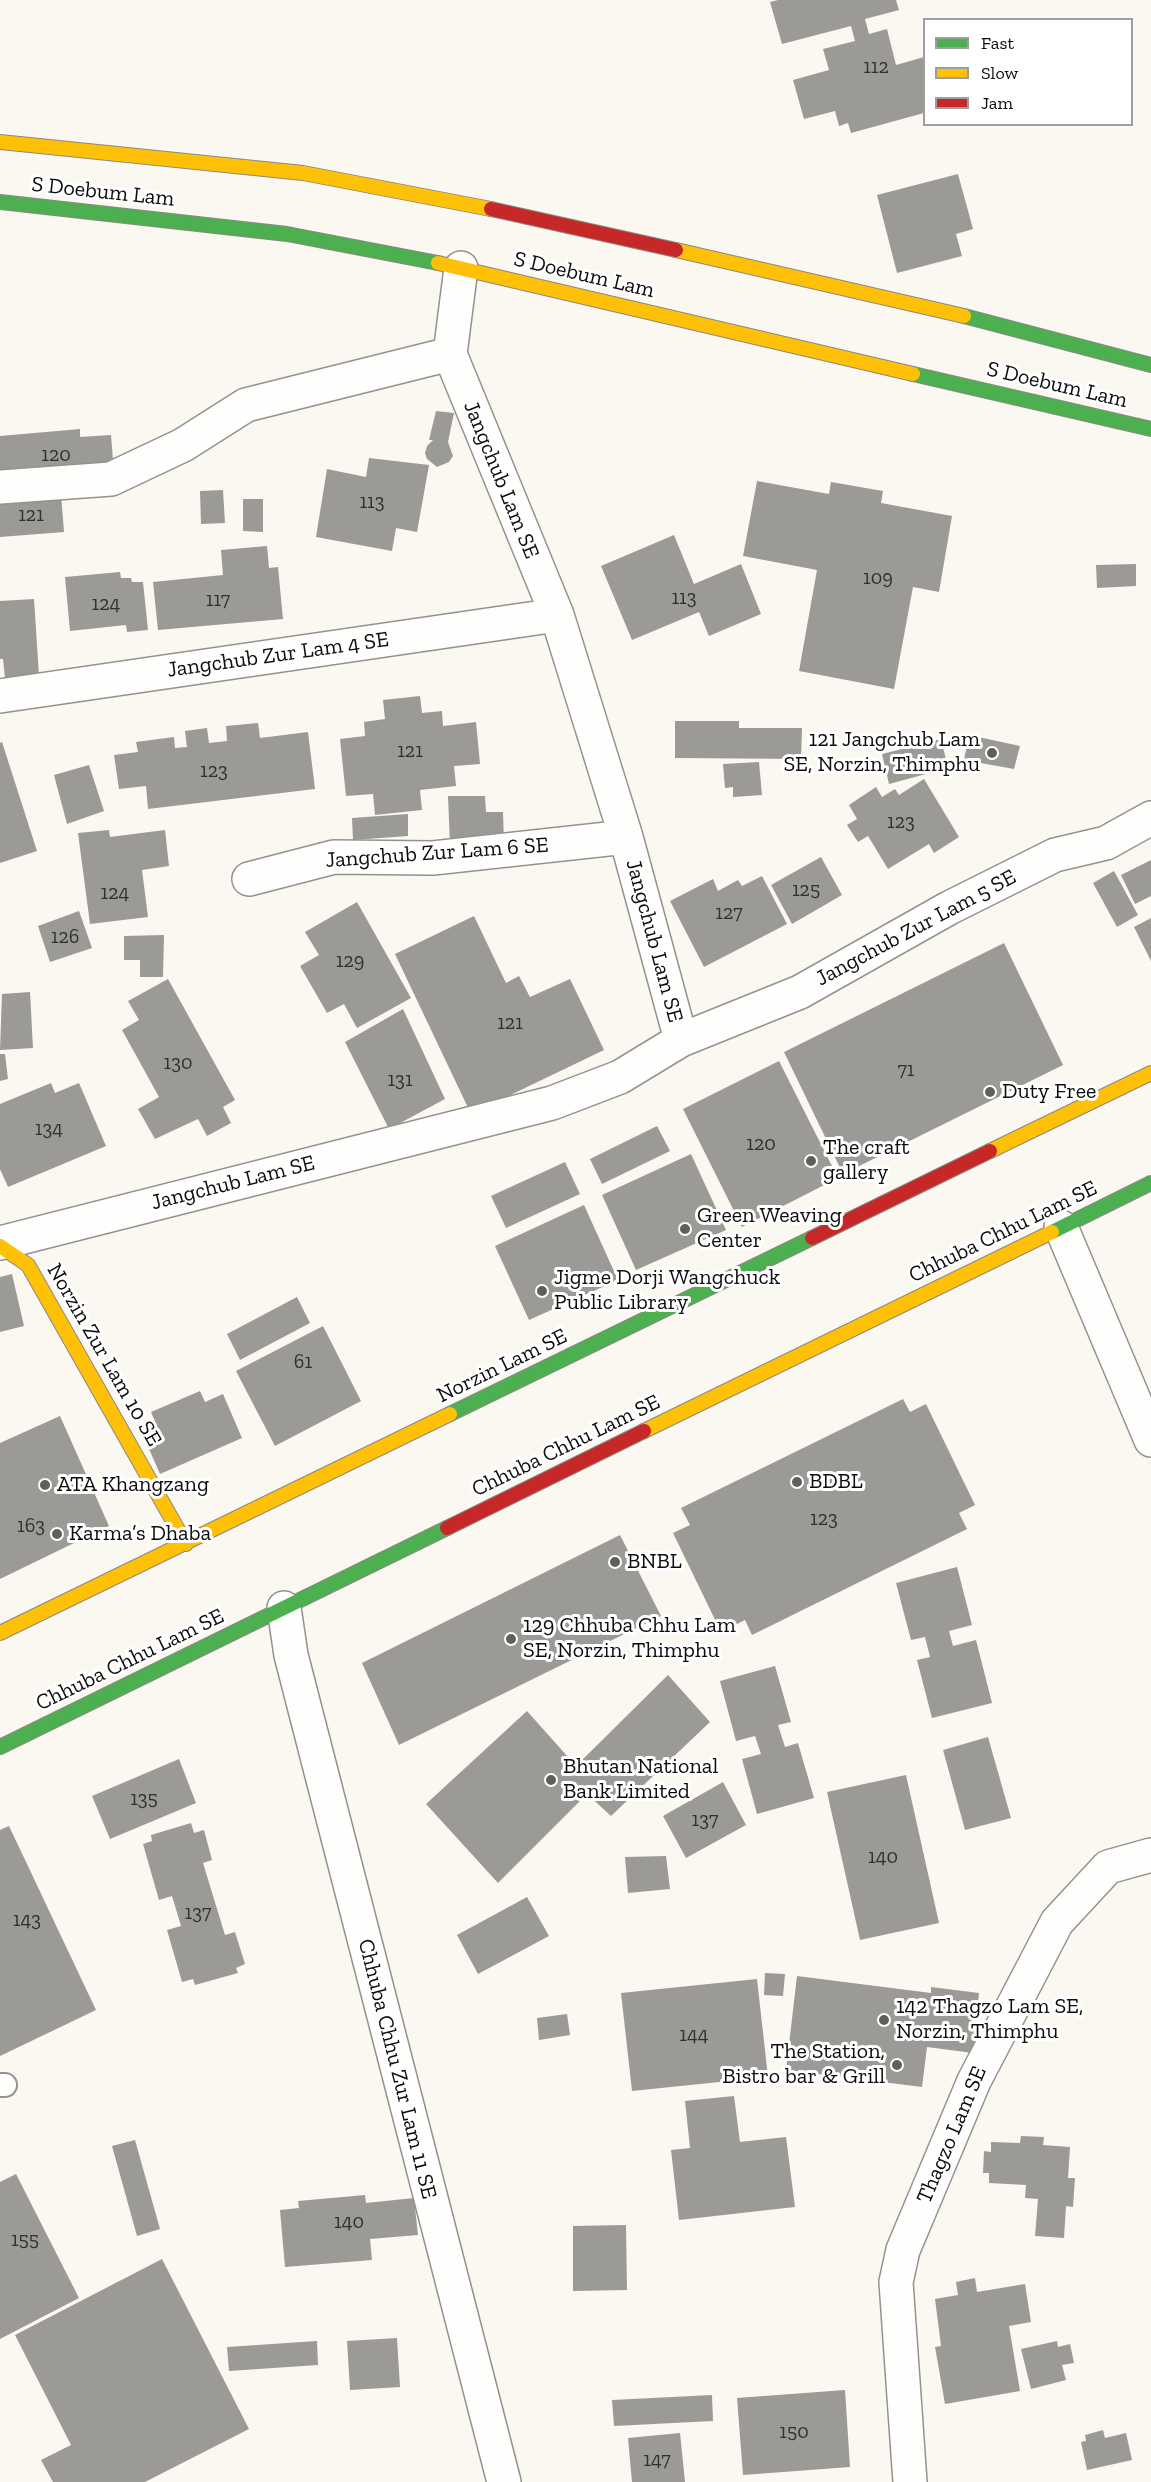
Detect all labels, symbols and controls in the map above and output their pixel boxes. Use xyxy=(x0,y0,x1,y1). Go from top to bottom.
legend xyxy=(923,18,1133,126)
text: Fast xyxy=(981,32,1014,54)
house number: 112 xyxy=(863,55,889,79)
text: Slow xyxy=(981,62,1018,84)
text: Jam xyxy=(981,92,1013,114)
street label: S Doebum Lam xyxy=(30,171,176,213)
street label: S Doebum Lam xyxy=(511,246,657,304)
street label: S Doebum Lam xyxy=(984,356,1130,414)
street label: Jangchub Lam SE xyxy=(457,397,545,563)
house number: 120 xyxy=(41,443,71,467)
house number: 113 xyxy=(359,490,385,514)
house number: 121 xyxy=(18,503,44,527)
house number: 109 xyxy=(863,566,893,590)
house number: 113 xyxy=(671,586,697,610)
house number: 117 xyxy=(206,588,230,612)
house number: 124 xyxy=(92,592,120,616)
street label: Jangchub Zur Lam 4 SE xyxy=(166,626,390,684)
place label: 121 Jangchub Lam SE, Norzin, Thimphu xyxy=(783,727,980,778)
house number: 121 xyxy=(397,739,423,763)
marker: 121 Jangchub Lam SE, Norzin, Thimphu xyxy=(985,746,999,760)
house number: 123 xyxy=(200,759,228,783)
house number: 123 xyxy=(887,810,915,834)
street label: Jangchub Zur Lam 6 SE xyxy=(325,832,549,874)
street label: Jangchub Lam SE xyxy=(620,857,688,1025)
street label: Jangchub Zur Lam 5 SE xyxy=(811,864,1021,992)
house number: 125 xyxy=(792,878,820,902)
house number: 124 xyxy=(101,881,129,905)
house number: 127 xyxy=(715,901,743,925)
house number: 126 xyxy=(51,925,79,949)
house number: 129 xyxy=(336,949,364,973)
house number: 121 xyxy=(497,1011,523,1035)
house number: 130 xyxy=(164,1051,192,1075)
house number: 71 xyxy=(897,1058,915,1082)
house number: 131 xyxy=(387,1068,413,1092)
place label: Duty Free xyxy=(1002,1079,1096,1105)
marker: Duty Free xyxy=(983,1085,997,1099)
house number: 134 xyxy=(35,1117,63,1141)
house number: 120 xyxy=(746,1132,776,1156)
place label: The craft gallery xyxy=(823,1135,910,1186)
street label: Jangchub Lam SE xyxy=(149,1150,317,1216)
marker: The craft gallery xyxy=(804,1154,818,1168)
street label: Chhuba Chhu Lam SE xyxy=(905,1175,1101,1289)
place label: Green Weaving Center xyxy=(697,1203,842,1254)
marker: Green Weaving Center xyxy=(678,1222,692,1236)
street label: Norzin Zur Lam 10 SE xyxy=(41,1259,167,1451)
place label: Jigme Dorji Wangchuck Public Library xyxy=(554,1265,780,1316)
marker: Jigme Dorji Wangchuck Public Library xyxy=(535,1284,549,1298)
street label: Norzin Lam SE xyxy=(433,1323,571,1409)
house number: 61 xyxy=(294,1350,312,1374)
street label: Chhuba Chhu Lam SE xyxy=(468,1389,664,1503)
place label: BDBL xyxy=(809,1469,863,1495)
place label: ATA Khangzang xyxy=(57,1472,209,1498)
marker: BDBL xyxy=(790,1475,804,1489)
marker: ATA Khangzang xyxy=(38,1478,52,1492)
house number: 123 xyxy=(810,1507,838,1531)
house number: 163 xyxy=(17,1514,45,1538)
place label: Karma’s Dhaba xyxy=(69,1521,211,1547)
marker: Karma’s Dhaba xyxy=(50,1527,64,1541)
place label: BNBL xyxy=(627,1549,682,1575)
marker: BNBL xyxy=(608,1555,622,1569)
street label: Chhuba Chhu Lam SE xyxy=(32,1603,228,1717)
place label: 129 Chhuba Chhu Lam SE, Norzin, Thimphu xyxy=(523,1613,736,1664)
marker: 129 Chhuba Chhu Lam SE, Norzin, Thimphu xyxy=(504,1632,518,1646)
place label: Bhutan National Bank Limited xyxy=(563,1754,718,1806)
marker: Bhutan National Bank Limited xyxy=(544,1773,558,1787)
house number: 135 xyxy=(130,1787,158,1811)
house number: 137 xyxy=(692,1808,718,1832)
house number: 140 xyxy=(868,1845,898,1869)
house number: 137 xyxy=(185,1901,211,1925)
house number: 143 xyxy=(13,1908,41,1932)
street label: Chhuba Chhu Zur Lam 11 SE xyxy=(352,1936,442,2202)
place label: 142 Thagzo Lam SE, Norzin, Thimphu xyxy=(896,1994,1083,2046)
marker: 142 Thagzo Lam SE, Norzin, Thimphu xyxy=(877,2013,891,2027)
house number: 144 xyxy=(679,2023,709,2047)
place label: The Station, Bistro bar & Grill xyxy=(722,2039,885,2090)
marker: The Station, Bistro bar & Grill xyxy=(890,2058,904,2072)
street label: Thagzo Lam SE xyxy=(911,2062,993,2208)
house number: 140 xyxy=(334,2210,364,2234)
house number: 155 xyxy=(11,2228,39,2252)
house number: 150 xyxy=(779,2420,809,2444)
house number: 147 xyxy=(643,2448,671,2472)

